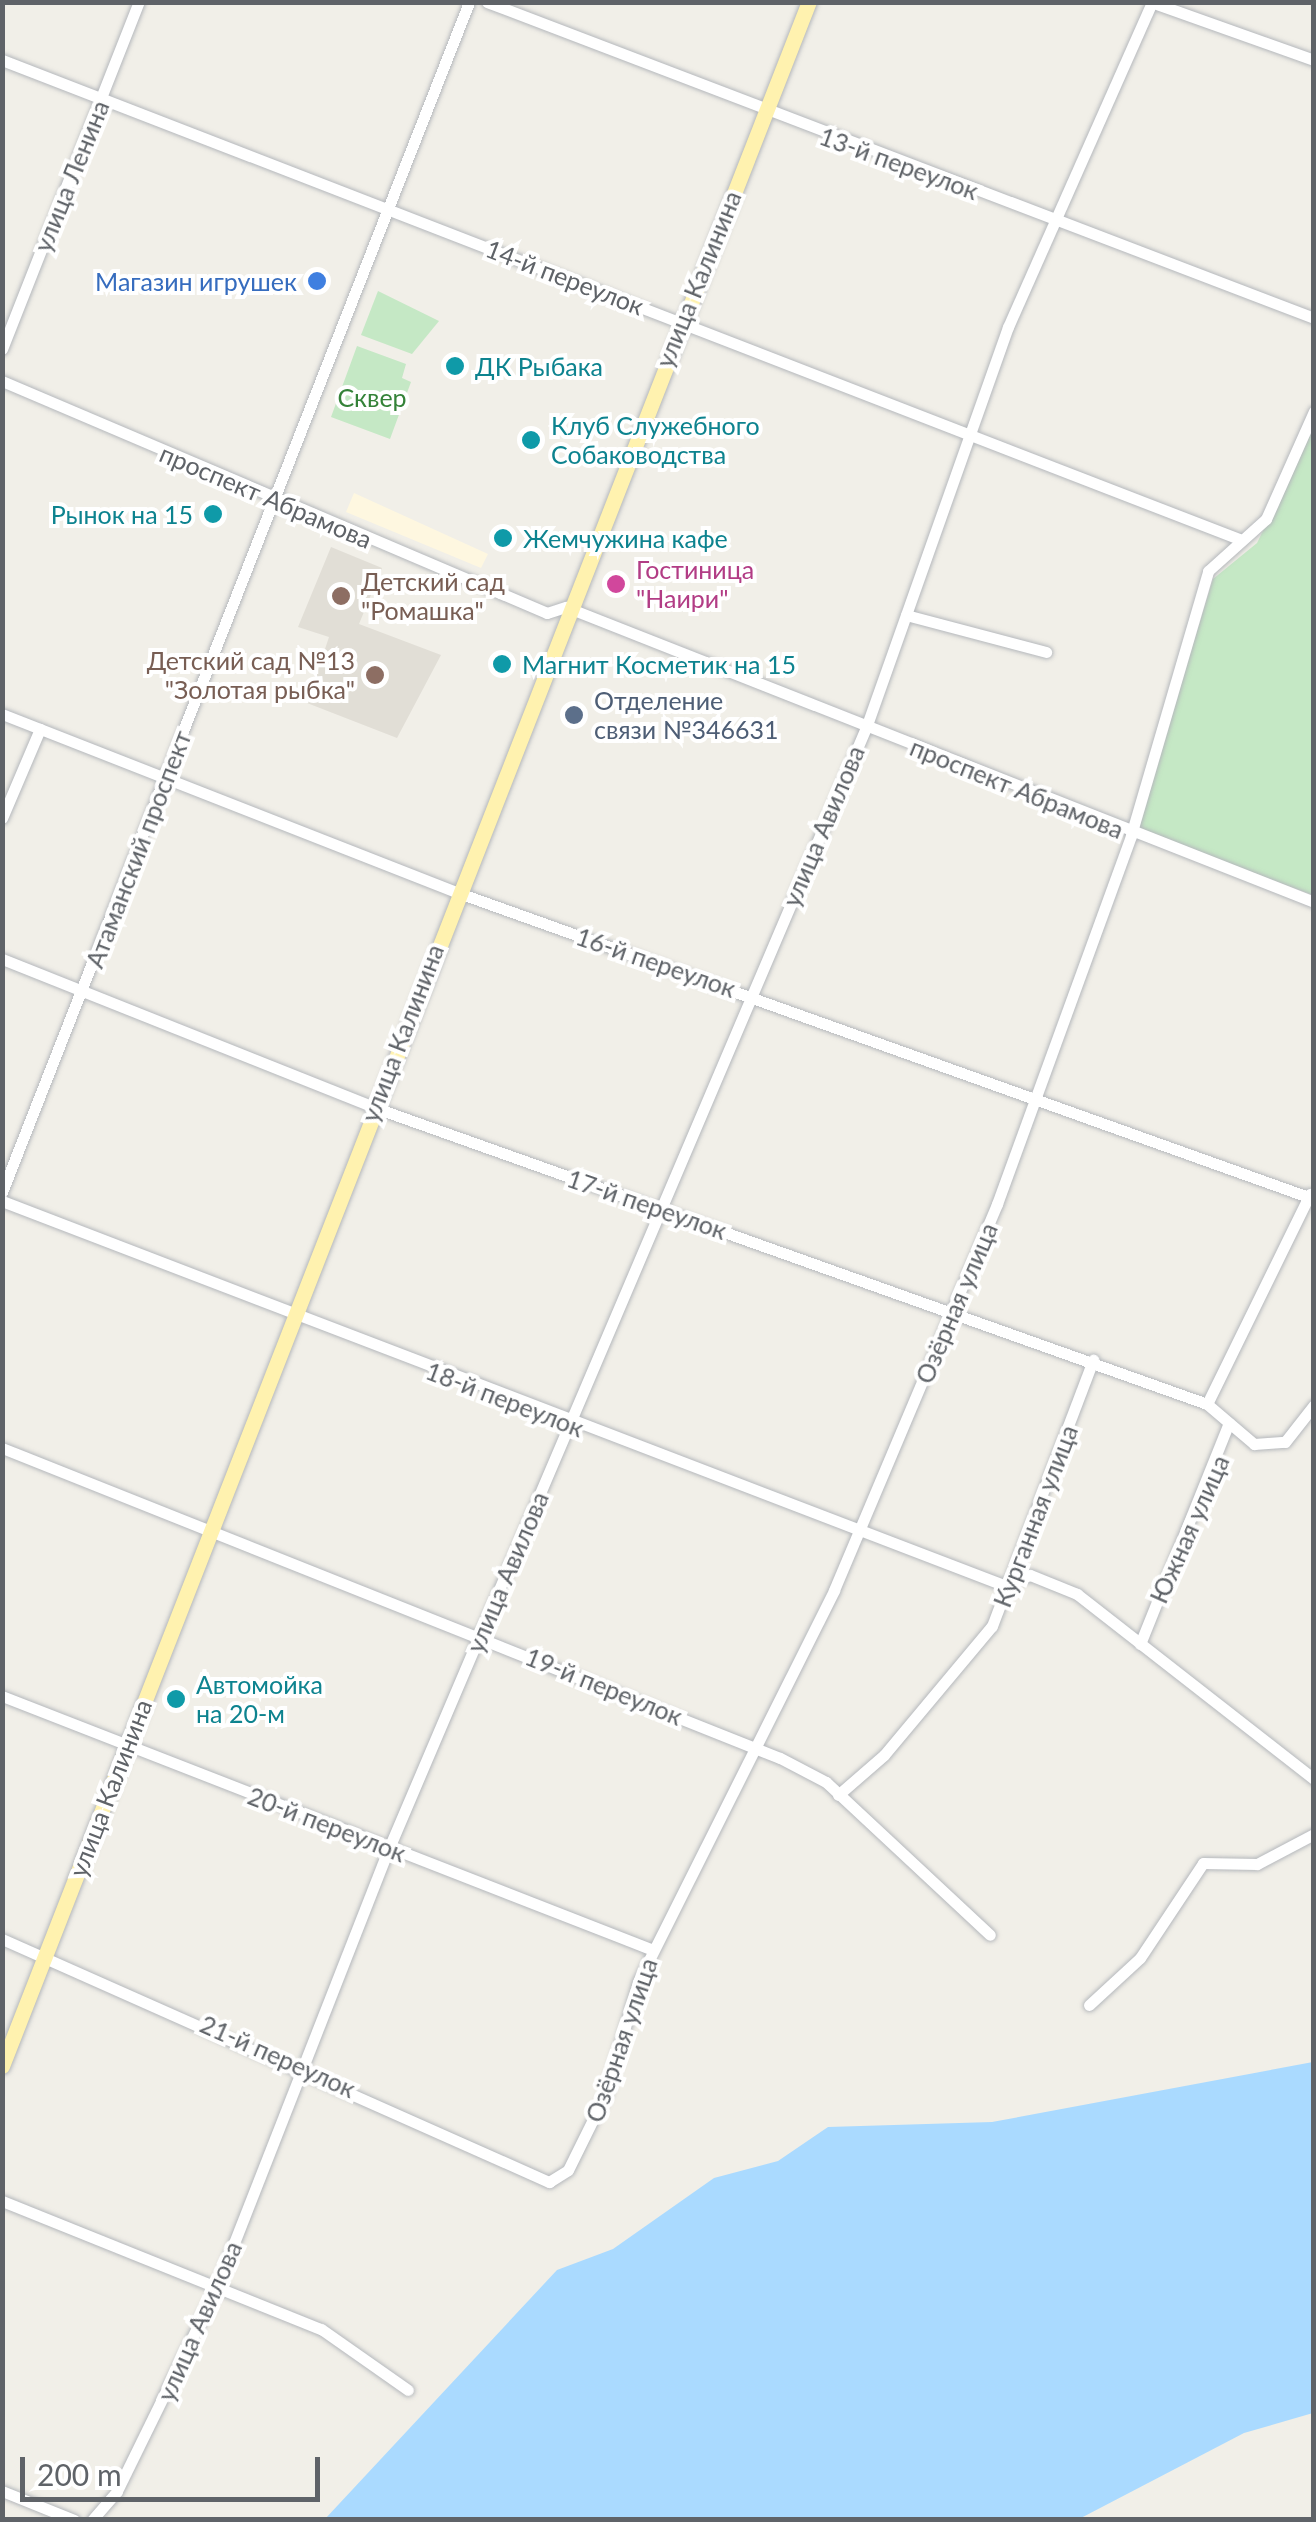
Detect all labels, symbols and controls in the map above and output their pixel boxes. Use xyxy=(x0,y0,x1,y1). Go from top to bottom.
street label: улица Ленина xyxy=(27,96,115,256)
street label: 13-й переулок xyxy=(816,120,982,206)
street label: улица Калинина xyxy=(649,186,747,372)
street label: 14-й переулок xyxy=(482,233,648,321)
place label: Магазин игрушек xyxy=(95,266,297,296)
marker: Магазин игрушек xyxy=(306,270,328,292)
place label: ДК Рыбака xyxy=(475,351,603,381)
marker: ДК Рыбака xyxy=(444,355,466,377)
park label: Сквер xyxy=(337,382,407,412)
place label: Клуб Служебного Собаководства xyxy=(551,411,760,470)
marker: Клуб Служебного Собаководства xyxy=(520,429,542,451)
street label: проспект Абрамова xyxy=(155,438,377,554)
place label: Рынок на 15 xyxy=(51,499,193,529)
marker: Рынок на 15 xyxy=(202,503,224,525)
place label: Жемчужина кафе xyxy=(523,523,728,553)
marker: Жемчужина кафе xyxy=(492,527,514,549)
place label: Гостиница "Наири" xyxy=(636,555,754,614)
place label: Детский сад "Ромашка" xyxy=(361,567,505,626)
marker: Гостиница "Наири" xyxy=(605,573,627,595)
marker: Детский сад "Ромашка" xyxy=(330,585,352,607)
place label: Детский сад №13 "Золотая рыбка" xyxy=(147,646,355,705)
place label: Магнит Косметик на 15 xyxy=(522,649,796,679)
marker: Магнит Косметик на 15 xyxy=(491,653,513,675)
marker: Детский сад №13 "Золотая рыбка" xyxy=(364,664,386,686)
place label: Отделение связи №346631 xyxy=(594,686,779,745)
marker: Отделение связи №346631 xyxy=(563,704,585,726)
street label: Атаманский проспект xyxy=(79,726,197,972)
street label: проспект Абрамова xyxy=(906,731,1128,845)
street label: улица Авилова xyxy=(776,741,870,911)
street label: 16-й переулок xyxy=(572,921,740,1003)
street label: улица Калинина xyxy=(354,940,450,1126)
street label: 17-й переулок xyxy=(563,1163,731,1245)
street label: Озёрная улица xyxy=(909,1218,1003,1388)
street label: 18-й переулок xyxy=(422,1355,588,1443)
street label: Курганная улица xyxy=(986,1421,1084,1611)
street label: Южная улица xyxy=(1143,1450,1235,1608)
street label: улица Авилова xyxy=(460,1487,554,1657)
street label: 19-й переулок xyxy=(521,1641,687,1731)
place label: Автомойка на 20-м xyxy=(196,1670,323,1729)
marker: Автомойка на 20-м xyxy=(165,1688,187,1710)
street label: улица Калинина xyxy=(62,1695,158,1881)
street label: 20-й переулок xyxy=(244,1780,410,1868)
street label: Озёрная улица xyxy=(579,1954,663,2126)
street label: 21-й переулок xyxy=(196,2008,360,2104)
street label: улица Авилова xyxy=(150,2236,248,2406)
scale bar xyxy=(25,2437,325,2499)
text: 200 m xyxy=(37,2456,122,2492)

